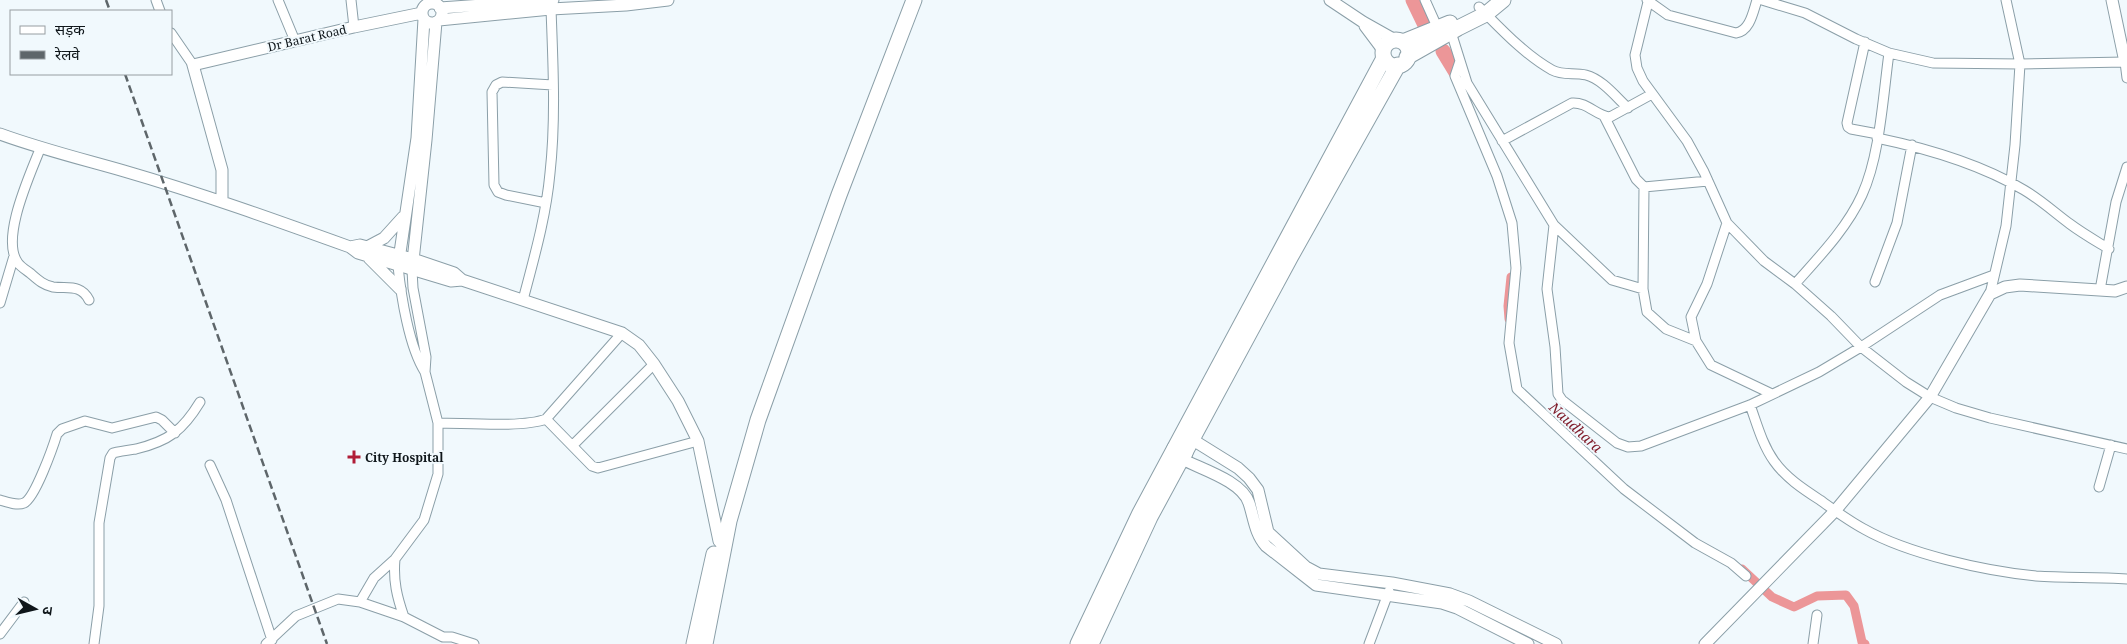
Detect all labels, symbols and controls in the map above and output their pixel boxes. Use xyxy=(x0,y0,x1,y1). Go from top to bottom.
legend xyxy=(10,10,172,75)
text: सड़क xyxy=(55,19,85,39)
street label: Dr Barat Road xyxy=(266,21,349,55)
text: रेलवे xyxy=(54,44,80,64)
water label: Naudhara xyxy=(1545,397,1607,457)
place label: City Hospital xyxy=(365,449,444,466)
marker: City Hospital xyxy=(347,450,361,464)
north arrow xyxy=(10,584,60,634)
text: उ xyxy=(38,605,58,617)

